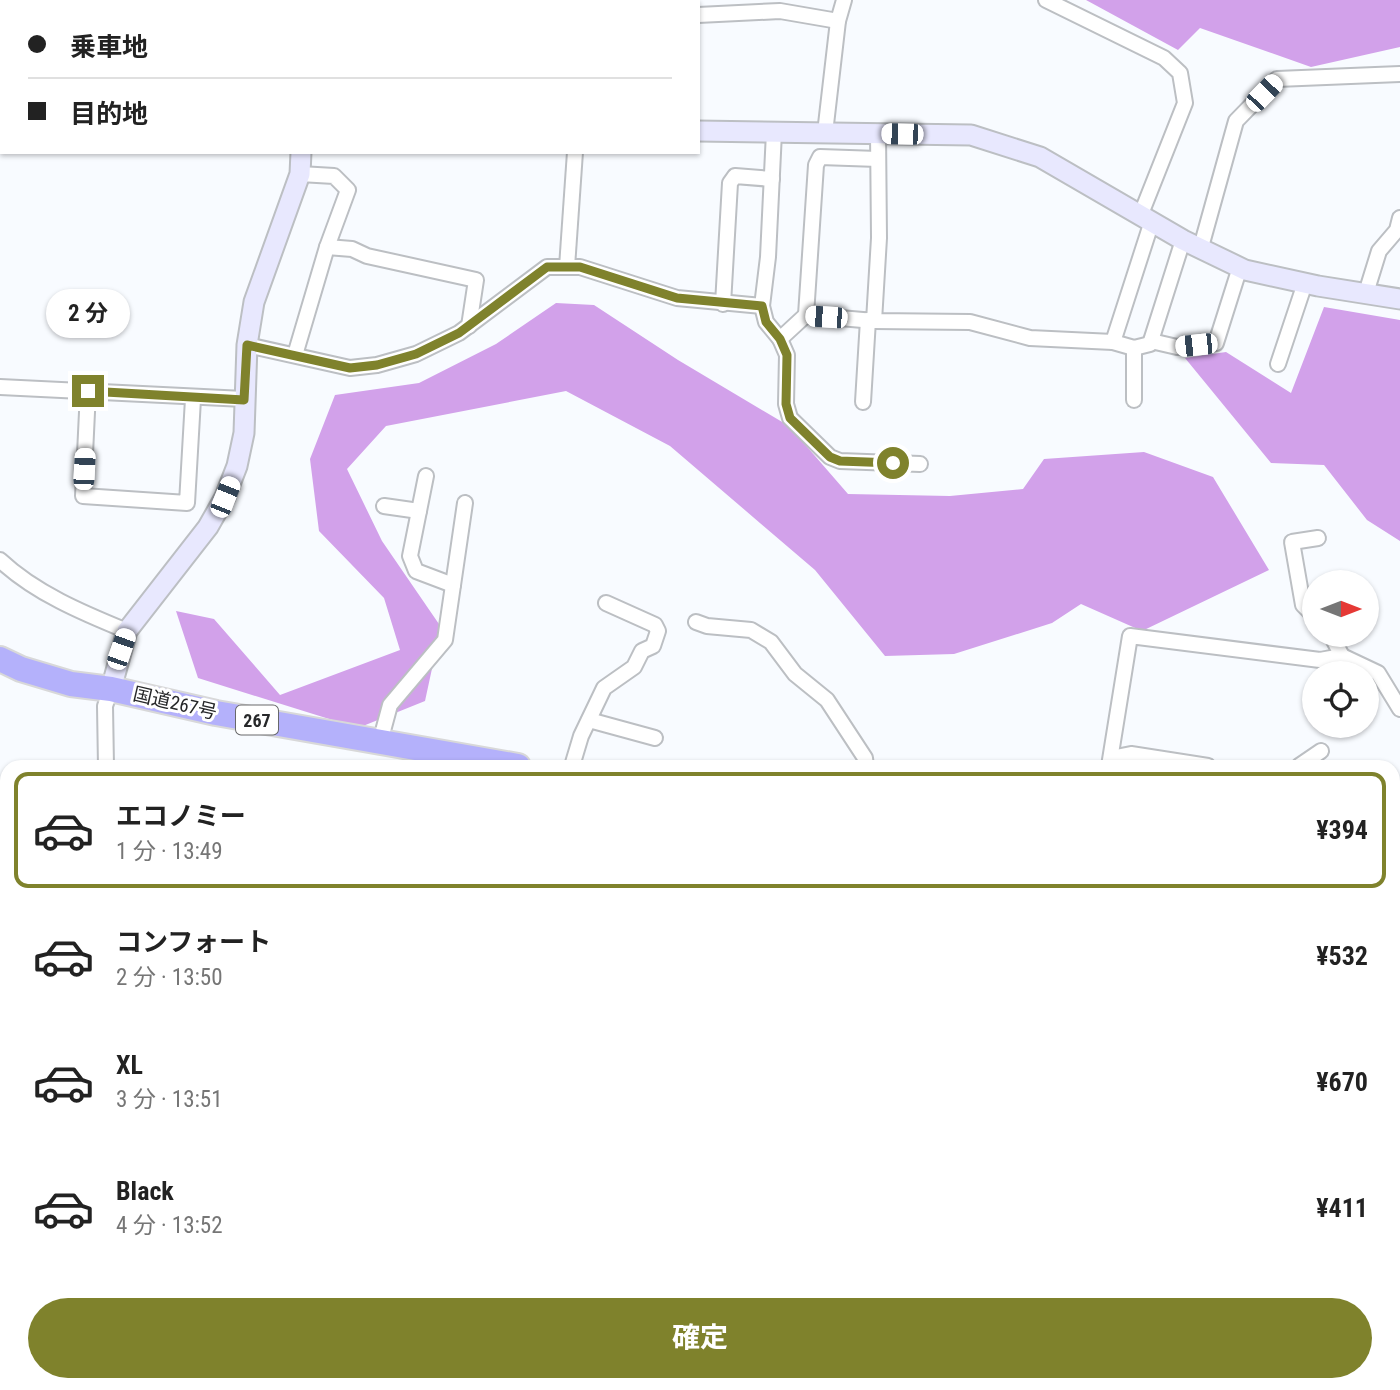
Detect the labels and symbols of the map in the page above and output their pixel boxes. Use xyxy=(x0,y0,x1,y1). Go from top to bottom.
car xyxy=(1242,71,1287,115)
car xyxy=(881,123,924,145)
callout: 2 分 xyxy=(46,290,130,338)
car xyxy=(805,305,848,329)
car xyxy=(1175,332,1218,358)
route end xyxy=(72,375,104,407)
car xyxy=(73,447,96,491)
route start xyxy=(877,447,909,479)
car xyxy=(208,474,243,520)
north arrow xyxy=(1302,570,1379,648)
car xyxy=(105,626,138,672)
street label: 国道267号 xyxy=(131,682,219,724)
road number: 267 xyxy=(236,706,278,734)

